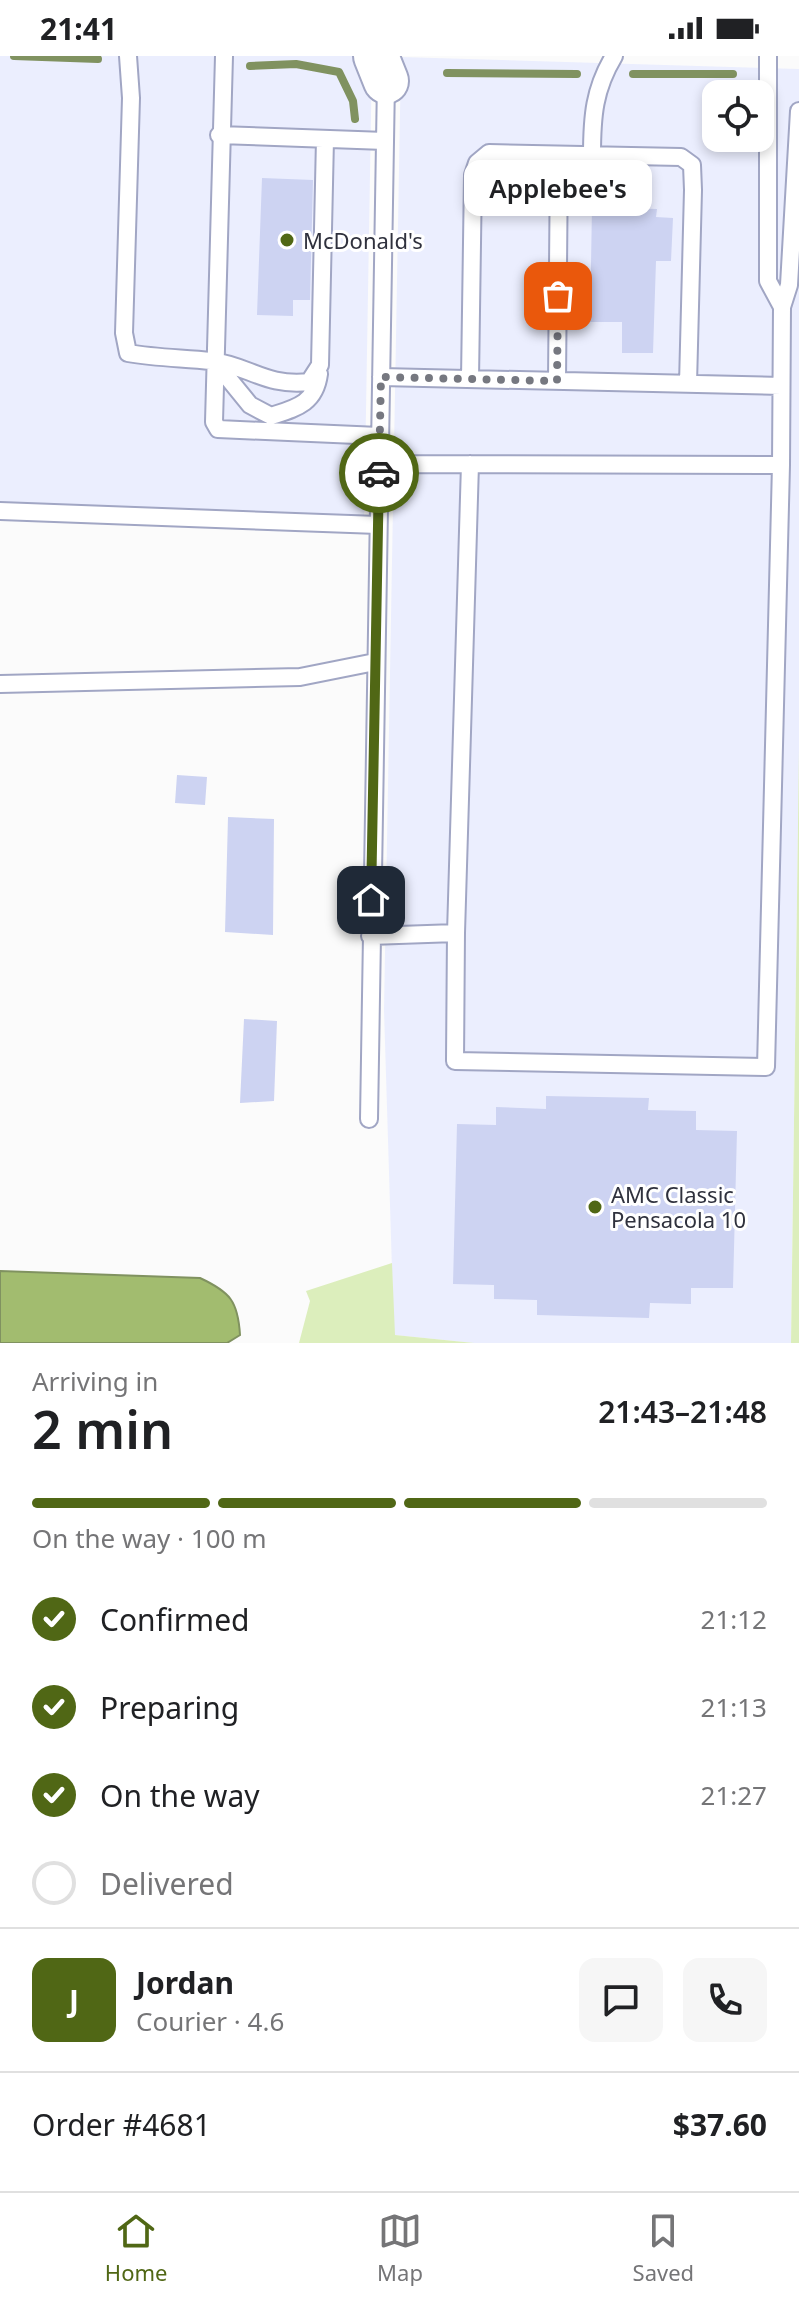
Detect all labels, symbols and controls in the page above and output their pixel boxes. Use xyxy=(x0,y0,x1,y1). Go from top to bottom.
text: 21:41 xyxy=(40,8,117,49)
map controls xyxy=(702,80,774,152)
button: locate xyxy=(702,80,774,152)
callout: Applebee's xyxy=(464,160,652,216)
text: Applebee's xyxy=(489,170,627,206)
place label: McDonald's xyxy=(303,225,423,255)
marker: McDonald's xyxy=(278,231,296,249)
pin xyxy=(524,262,592,330)
icon: bag xyxy=(536,274,580,318)
courier xyxy=(339,433,419,513)
icon: car xyxy=(357,451,401,495)
pin xyxy=(337,866,405,934)
icon: home xyxy=(349,878,393,922)
place label: AMC Classic Pensacola 10 xyxy=(611,1179,746,1234)
marker: AMC Classic Pensacola 10 xyxy=(586,1198,604,1216)
text: Arriving in xyxy=(32,1363,158,1399)
text: 21:43–21:48 xyxy=(598,1391,767,1432)
text: 2 min xyxy=(32,1393,173,1464)
text: On the way · 100 m xyxy=(32,1520,266,1556)
icon: check xyxy=(32,1597,76,1641)
text: Confirmed xyxy=(100,1599,250,1640)
text: 21:12 xyxy=(701,1601,767,1637)
icon: check xyxy=(32,1685,76,1729)
text: Preparing xyxy=(100,1687,239,1728)
text: 21:13 xyxy=(701,1689,767,1725)
icon: check xyxy=(32,1773,76,1817)
text: On the way xyxy=(100,1775,260,1816)
text: 21:27 xyxy=(701,1777,767,1813)
text: Delivered xyxy=(100,1863,234,1904)
button: chat xyxy=(579,1958,663,2042)
button: phone xyxy=(683,1958,767,2042)
text: Jordan xyxy=(136,1962,234,2003)
text: J xyxy=(69,1980,79,2021)
text: Courier · 4.6 xyxy=(136,2003,284,2039)
text: Order #4681 xyxy=(32,2104,211,2145)
text: $37.60 xyxy=(673,2104,767,2145)
tab: Home xyxy=(105,2209,167,2287)
tab: Map xyxy=(377,2209,423,2287)
tab: Saved xyxy=(633,2209,694,2287)

